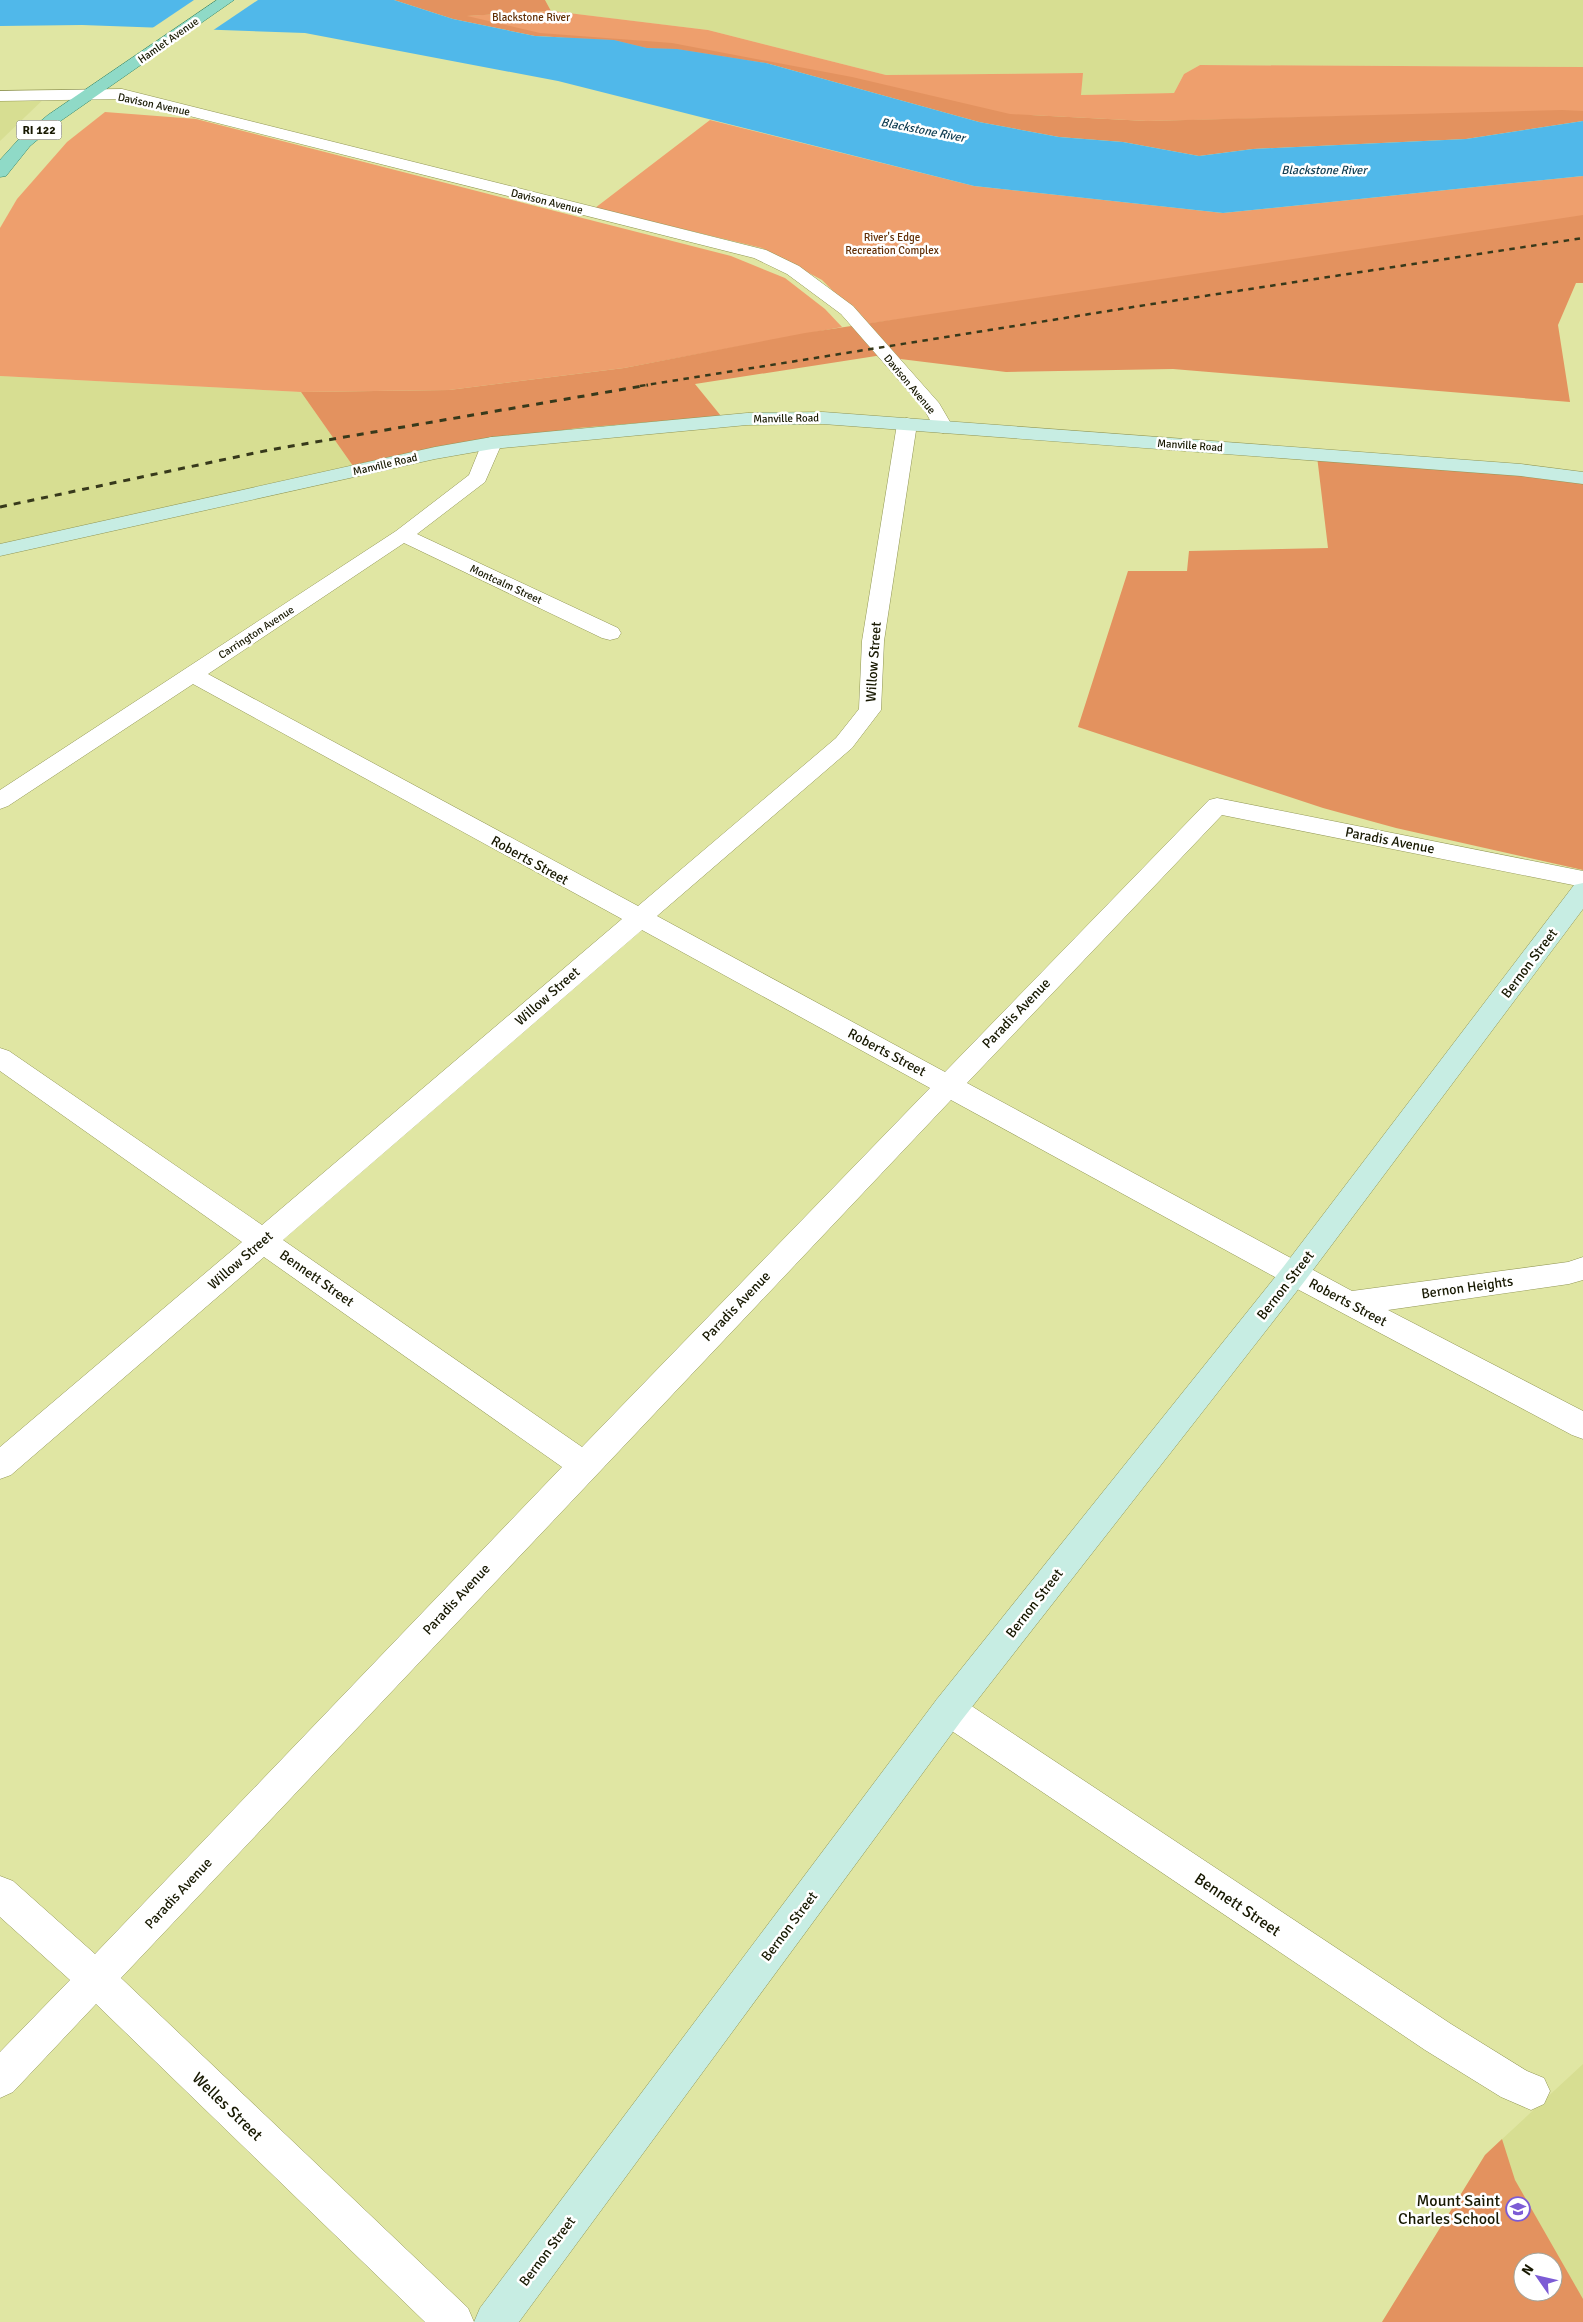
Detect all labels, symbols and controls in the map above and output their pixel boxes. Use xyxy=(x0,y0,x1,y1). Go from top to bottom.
park label: Blackstone River xyxy=(492,11,570,24)
street label: Hamlet Avenue xyxy=(135,15,201,66)
street label: Davison Avenue xyxy=(117,90,191,119)
water label: Blackstone River xyxy=(880,115,968,146)
road number: RI 122 xyxy=(16,120,62,140)
water label: Blackstone River xyxy=(1281,163,1368,178)
street label: Davison Avenue xyxy=(510,186,584,217)
park label: River's Edge Recreation Complex xyxy=(845,231,939,257)
street label: Davison Avenue xyxy=(881,352,938,417)
street label: Manville Road xyxy=(753,411,819,426)
street label: Manville Road xyxy=(1157,437,1223,454)
street label: Manville Road xyxy=(352,451,419,478)
street label: Montcalm Street xyxy=(468,562,544,607)
street label: Carrington Avenue xyxy=(216,603,297,662)
street label: Willow Street xyxy=(862,621,885,703)
street label: Paradis Avenue xyxy=(1344,823,1436,858)
street label: Roberts Street xyxy=(488,832,572,889)
street label: Bernon Street xyxy=(1498,925,1561,1001)
street label: Willow Street xyxy=(511,964,583,1029)
street label: Paradis Avenue xyxy=(979,975,1054,1052)
street label: Roberts Street xyxy=(845,1025,929,1080)
street label: Willow Street xyxy=(204,1228,276,1293)
street label: Bennett Street xyxy=(276,1246,357,1310)
street label: Bernon Street xyxy=(1253,1247,1318,1323)
street label: Paradis Avenue xyxy=(699,1268,774,1345)
street label: Bernon Heights xyxy=(1420,1273,1514,1302)
street label: Roberts Street xyxy=(1306,1275,1390,1330)
street label: Paradis Avenue xyxy=(419,1560,494,1638)
street label: Bernon Street xyxy=(1002,1565,1067,1641)
street label: Paradis Avenue xyxy=(141,1854,216,1932)
street label: Bennett Street xyxy=(1191,1869,1285,1941)
street label: Bernon Street xyxy=(758,1888,821,1964)
street label: Welles Street xyxy=(188,2068,267,2146)
place label: Mount Saint Charles School xyxy=(1398,2191,1500,2229)
school or university icon: Mount Saint Charles School xyxy=(1505,2196,1531,2222)
street label: Bernon Street xyxy=(516,2213,579,2289)
north arrow xyxy=(1513,2252,1563,2302)
text: N xyxy=(1518,2261,1537,2279)

